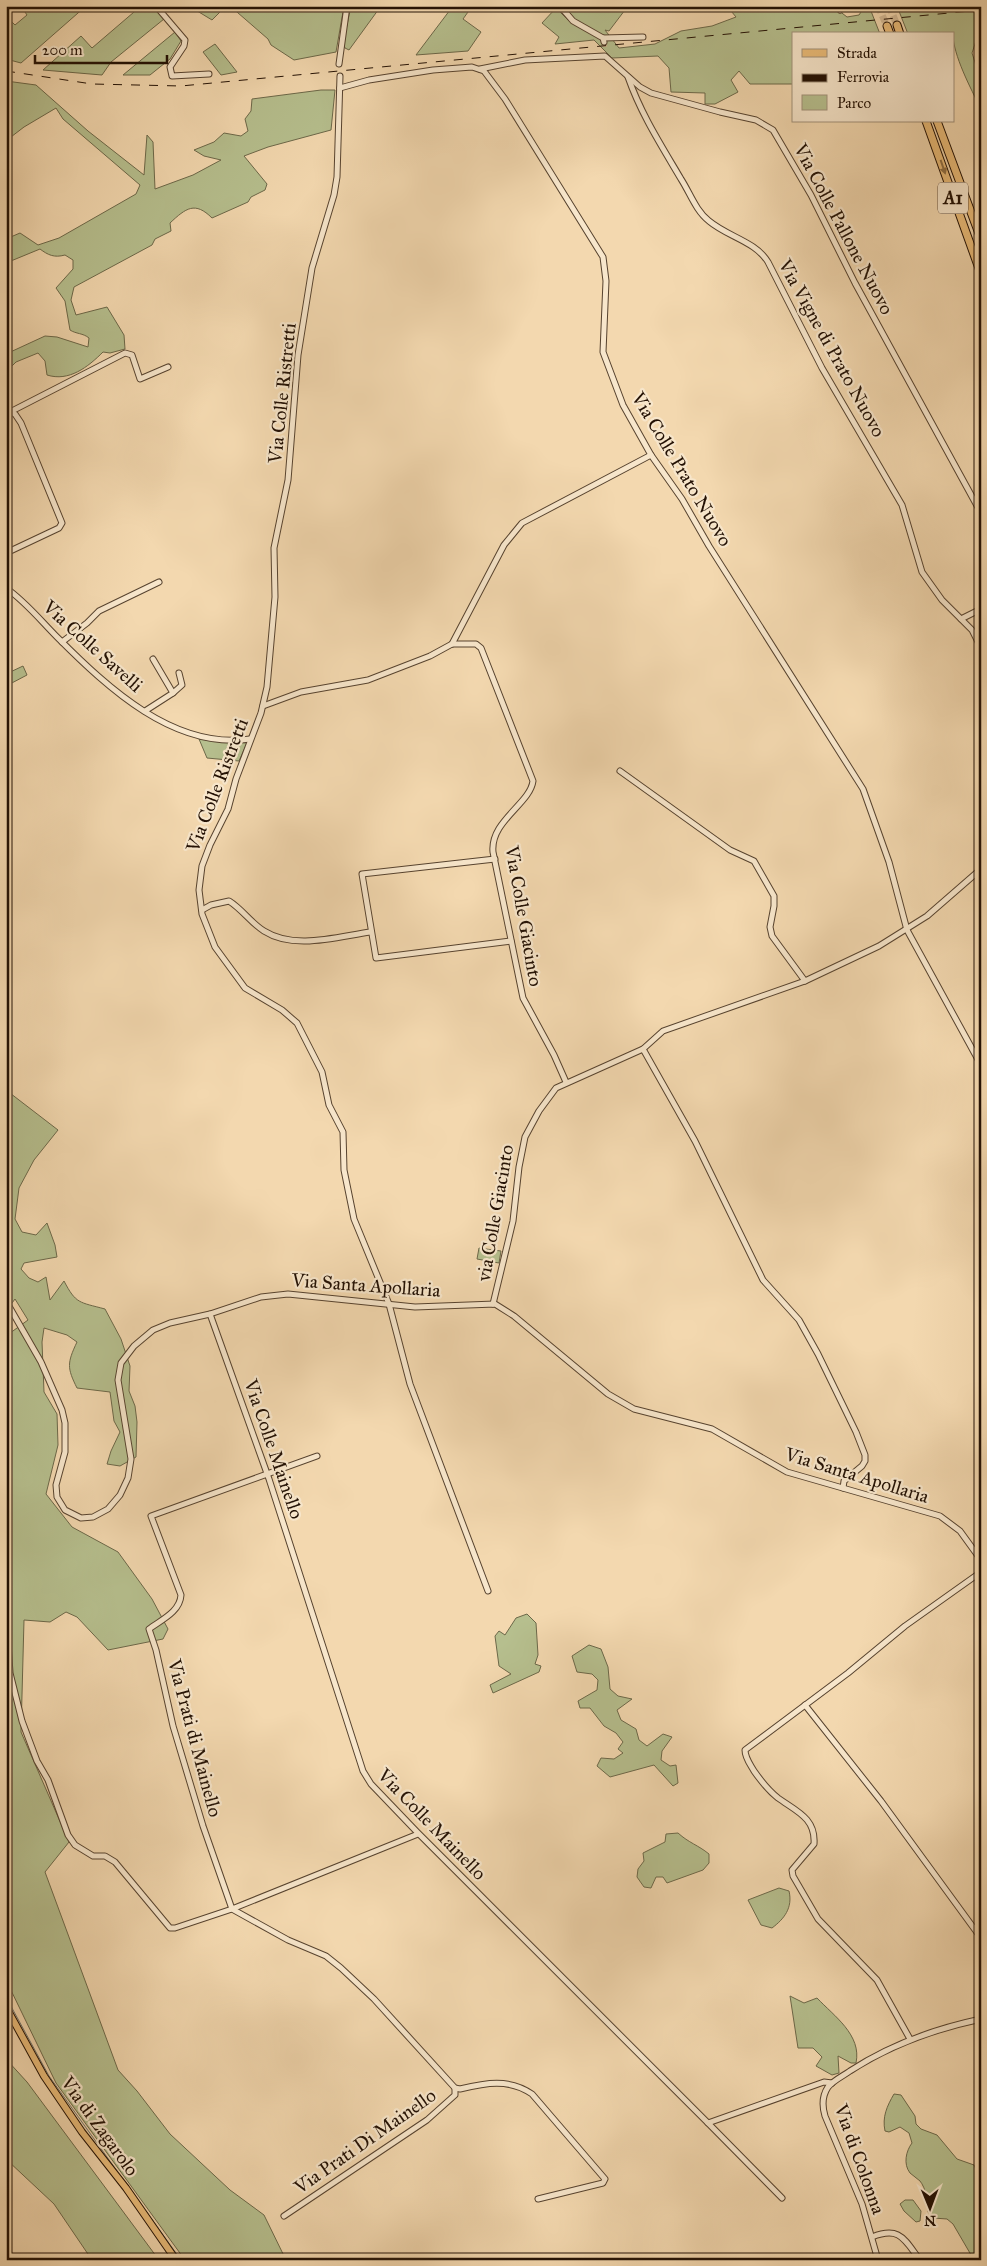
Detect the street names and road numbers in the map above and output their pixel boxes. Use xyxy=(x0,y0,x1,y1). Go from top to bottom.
street label: Via Colle Pallone Nuovo xyxy=(789,139,899,319)
road number: A1 xyxy=(938,182,968,214)
street label: Via Vigne di Prato Nuovo xyxy=(772,254,891,442)
street label: Via Colle Ristretti xyxy=(263,322,301,465)
street label: Via Colle Prato Nuovo xyxy=(626,387,737,551)
street label: Via Colle Savelli xyxy=(38,594,148,697)
street label: Via Colle Ristretti xyxy=(181,715,253,856)
street label: Via Colle Giacinto xyxy=(500,843,548,988)
street label: via Colle Giacinto xyxy=(471,1143,518,1284)
street label: Via Santa Apollaria xyxy=(290,1268,442,1302)
street label: Via Colle Mainello xyxy=(239,1375,309,1522)
street label: Via Santa Apollaria xyxy=(781,1442,933,1508)
street label: Via Prati di Mainello xyxy=(163,1656,227,1820)
street label: Via Colle Mainello xyxy=(372,1763,491,1885)
street label: Via di Zagarolo xyxy=(55,2071,144,2181)
street label: Via Prati Di Mainello xyxy=(289,2083,441,2199)
street label: Via di Colonna xyxy=(829,2100,891,2218)

